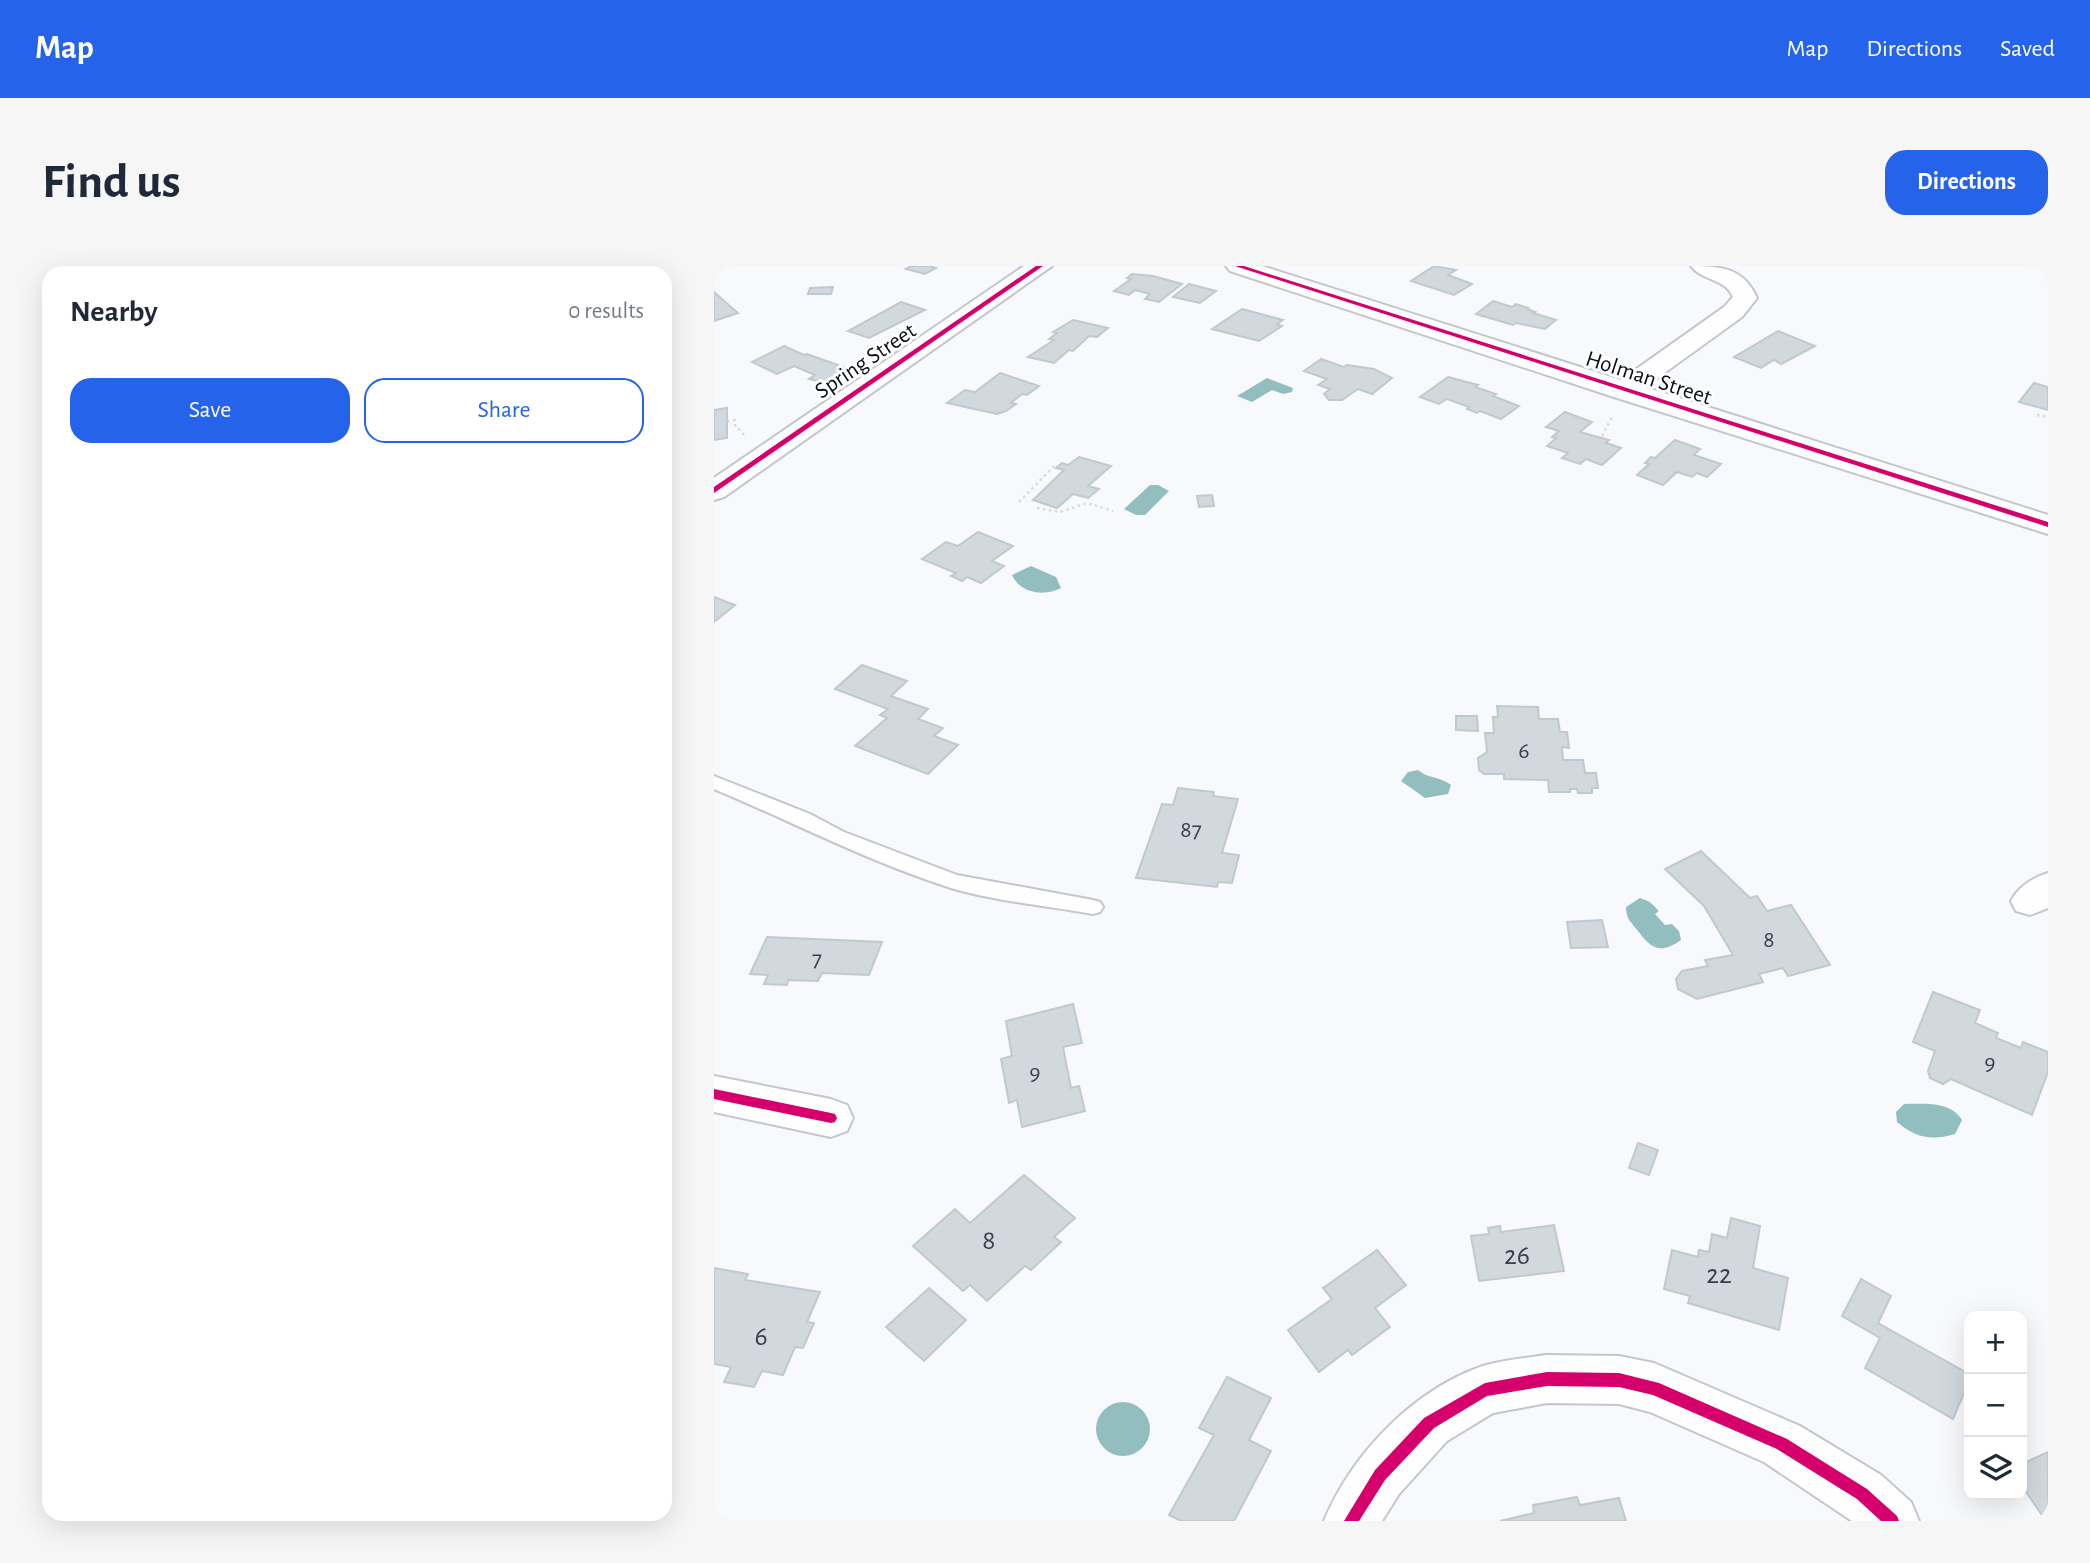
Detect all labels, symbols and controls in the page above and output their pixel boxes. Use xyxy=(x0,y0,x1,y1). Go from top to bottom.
text: Map xyxy=(35,32,94,65)
text: Map xyxy=(1786,37,1828,61)
text: Directions xyxy=(1866,37,1962,61)
text: Saved xyxy=(2000,37,2055,61)
button: Directions xyxy=(1885,150,2048,215)
text: Find us xyxy=(42,158,181,207)
text: Nearby xyxy=(70,297,158,327)
text: 0 results xyxy=(568,300,644,323)
street label: Spring Street xyxy=(811,319,921,403)
street label: Holman Street xyxy=(1583,347,1715,410)
button: Save xyxy=(70,378,350,443)
button: Share xyxy=(364,378,644,443)
house number: 6 xyxy=(1518,739,1530,763)
house number: 87 xyxy=(1180,818,1202,842)
house number: 8 xyxy=(1763,928,1775,952)
house number: 7 xyxy=(812,947,822,971)
house number: 9 xyxy=(1984,1051,1996,1075)
house number: 9 xyxy=(1029,1061,1041,1085)
house number: 8 xyxy=(982,1227,996,1255)
house number: 26 xyxy=(1504,1242,1530,1270)
house number: 22 xyxy=(1706,1261,1732,1289)
map controls xyxy=(1964,1311,2027,1500)
button: + xyxy=(1964,1311,2027,1374)
house number: 6 xyxy=(754,1323,768,1351)
button: − xyxy=(1964,1374,2027,1437)
button: layers xyxy=(1964,1437,2027,1500)

